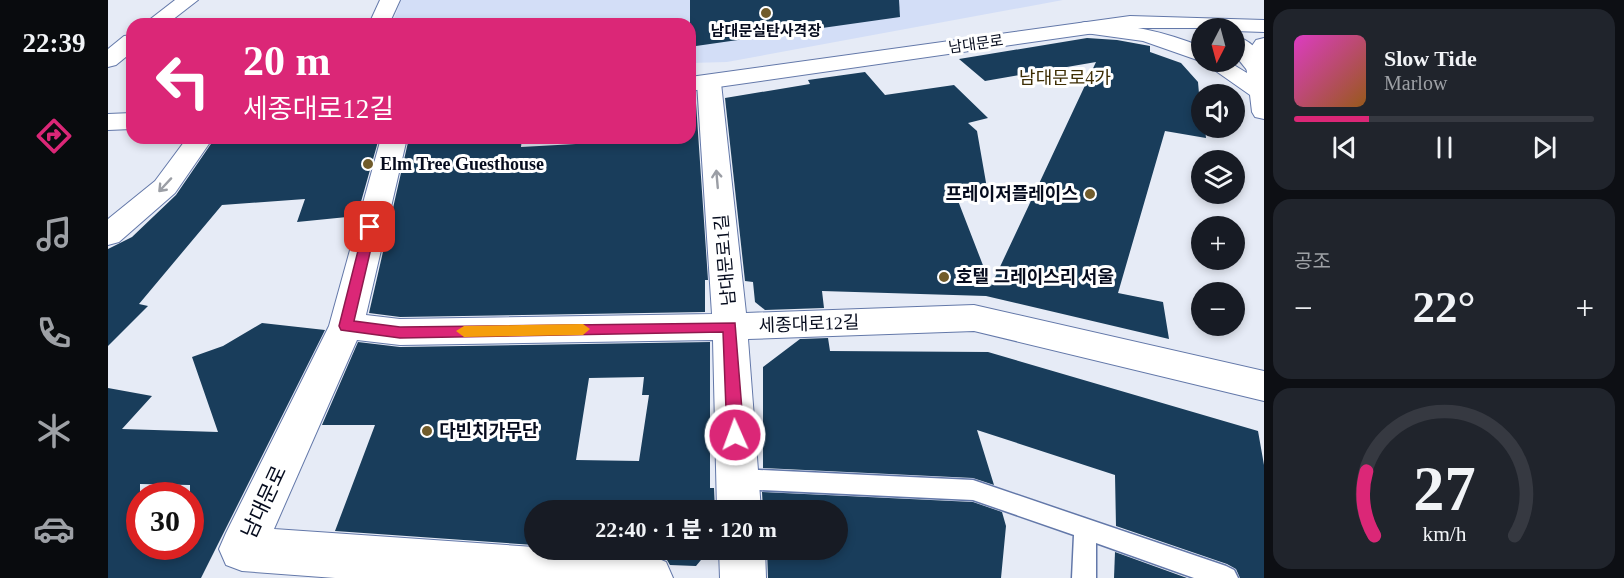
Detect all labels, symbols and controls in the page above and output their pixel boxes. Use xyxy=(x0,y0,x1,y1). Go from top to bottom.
marker: 남대문실탄사격장 xyxy=(759,6,773,20)
north arrow xyxy=(1191,18,1245,72)
map controls xyxy=(1191,18,1245,336)
place label: 남대문실탄사격장 xyxy=(711,23,821,39)
text: 22:39 xyxy=(23,28,86,58)
street label: 남대문로 xyxy=(948,32,1004,56)
text: 20 m xyxy=(243,38,331,84)
icon: left xyxy=(144,42,222,120)
text: Slow Tide xyxy=(1384,46,1477,71)
district label: 남대문로4가 xyxy=(1019,68,1111,88)
text: Marlow xyxy=(1384,72,1447,94)
button: sound xyxy=(1191,84,1245,138)
text: 세종대로12길 xyxy=(243,94,394,124)
icon: directions xyxy=(33,115,75,157)
icon: previous xyxy=(1328,131,1361,164)
icon: pause xyxy=(1428,131,1461,164)
icon: next xyxy=(1528,131,1561,164)
button: layers xyxy=(1191,150,1245,204)
place label: Elm Tree Guesthouse xyxy=(380,154,544,174)
marker: Elm Tree Guesthouse xyxy=(361,157,375,171)
one-way arrow xyxy=(711,170,722,190)
one-way arrow xyxy=(158,177,172,192)
place label: 프레이저플레이스 xyxy=(946,184,1078,204)
marker: 프레이저플레이스 xyxy=(1083,187,1097,201)
pin xyxy=(344,201,395,252)
icon: arrive xyxy=(353,210,386,243)
icon: music xyxy=(33,213,75,255)
street label: 남대문로1길 xyxy=(711,213,739,307)
button: + xyxy=(1191,216,1245,270)
text: 공조 xyxy=(1294,250,1331,272)
place label: 호텔 그레이스리 서울 xyxy=(956,267,1114,287)
marker: 호텔 그레이스리 서울 xyxy=(937,270,951,284)
button: − xyxy=(1191,282,1245,336)
text: 22° xyxy=(1413,282,1476,332)
text: − xyxy=(1294,290,1313,326)
text: + xyxy=(1575,290,1594,326)
icon: phone xyxy=(33,312,75,354)
street label: 세종대로12길 xyxy=(758,312,860,336)
position arrow xyxy=(703,403,767,467)
icon: climate xyxy=(33,410,75,452)
place label: 다빈치가무단 xyxy=(439,421,539,441)
marker: 다빈치가무단 xyxy=(420,424,434,438)
text: 27 xyxy=(1413,454,1475,523)
street label: 남대문로 xyxy=(237,462,291,542)
speed limit sign: 30 xyxy=(126,482,204,560)
icon: car xyxy=(33,508,75,550)
text: 22:40 · 1 분 · 120 m xyxy=(595,517,777,542)
text: km/h xyxy=(1422,522,1466,546)

